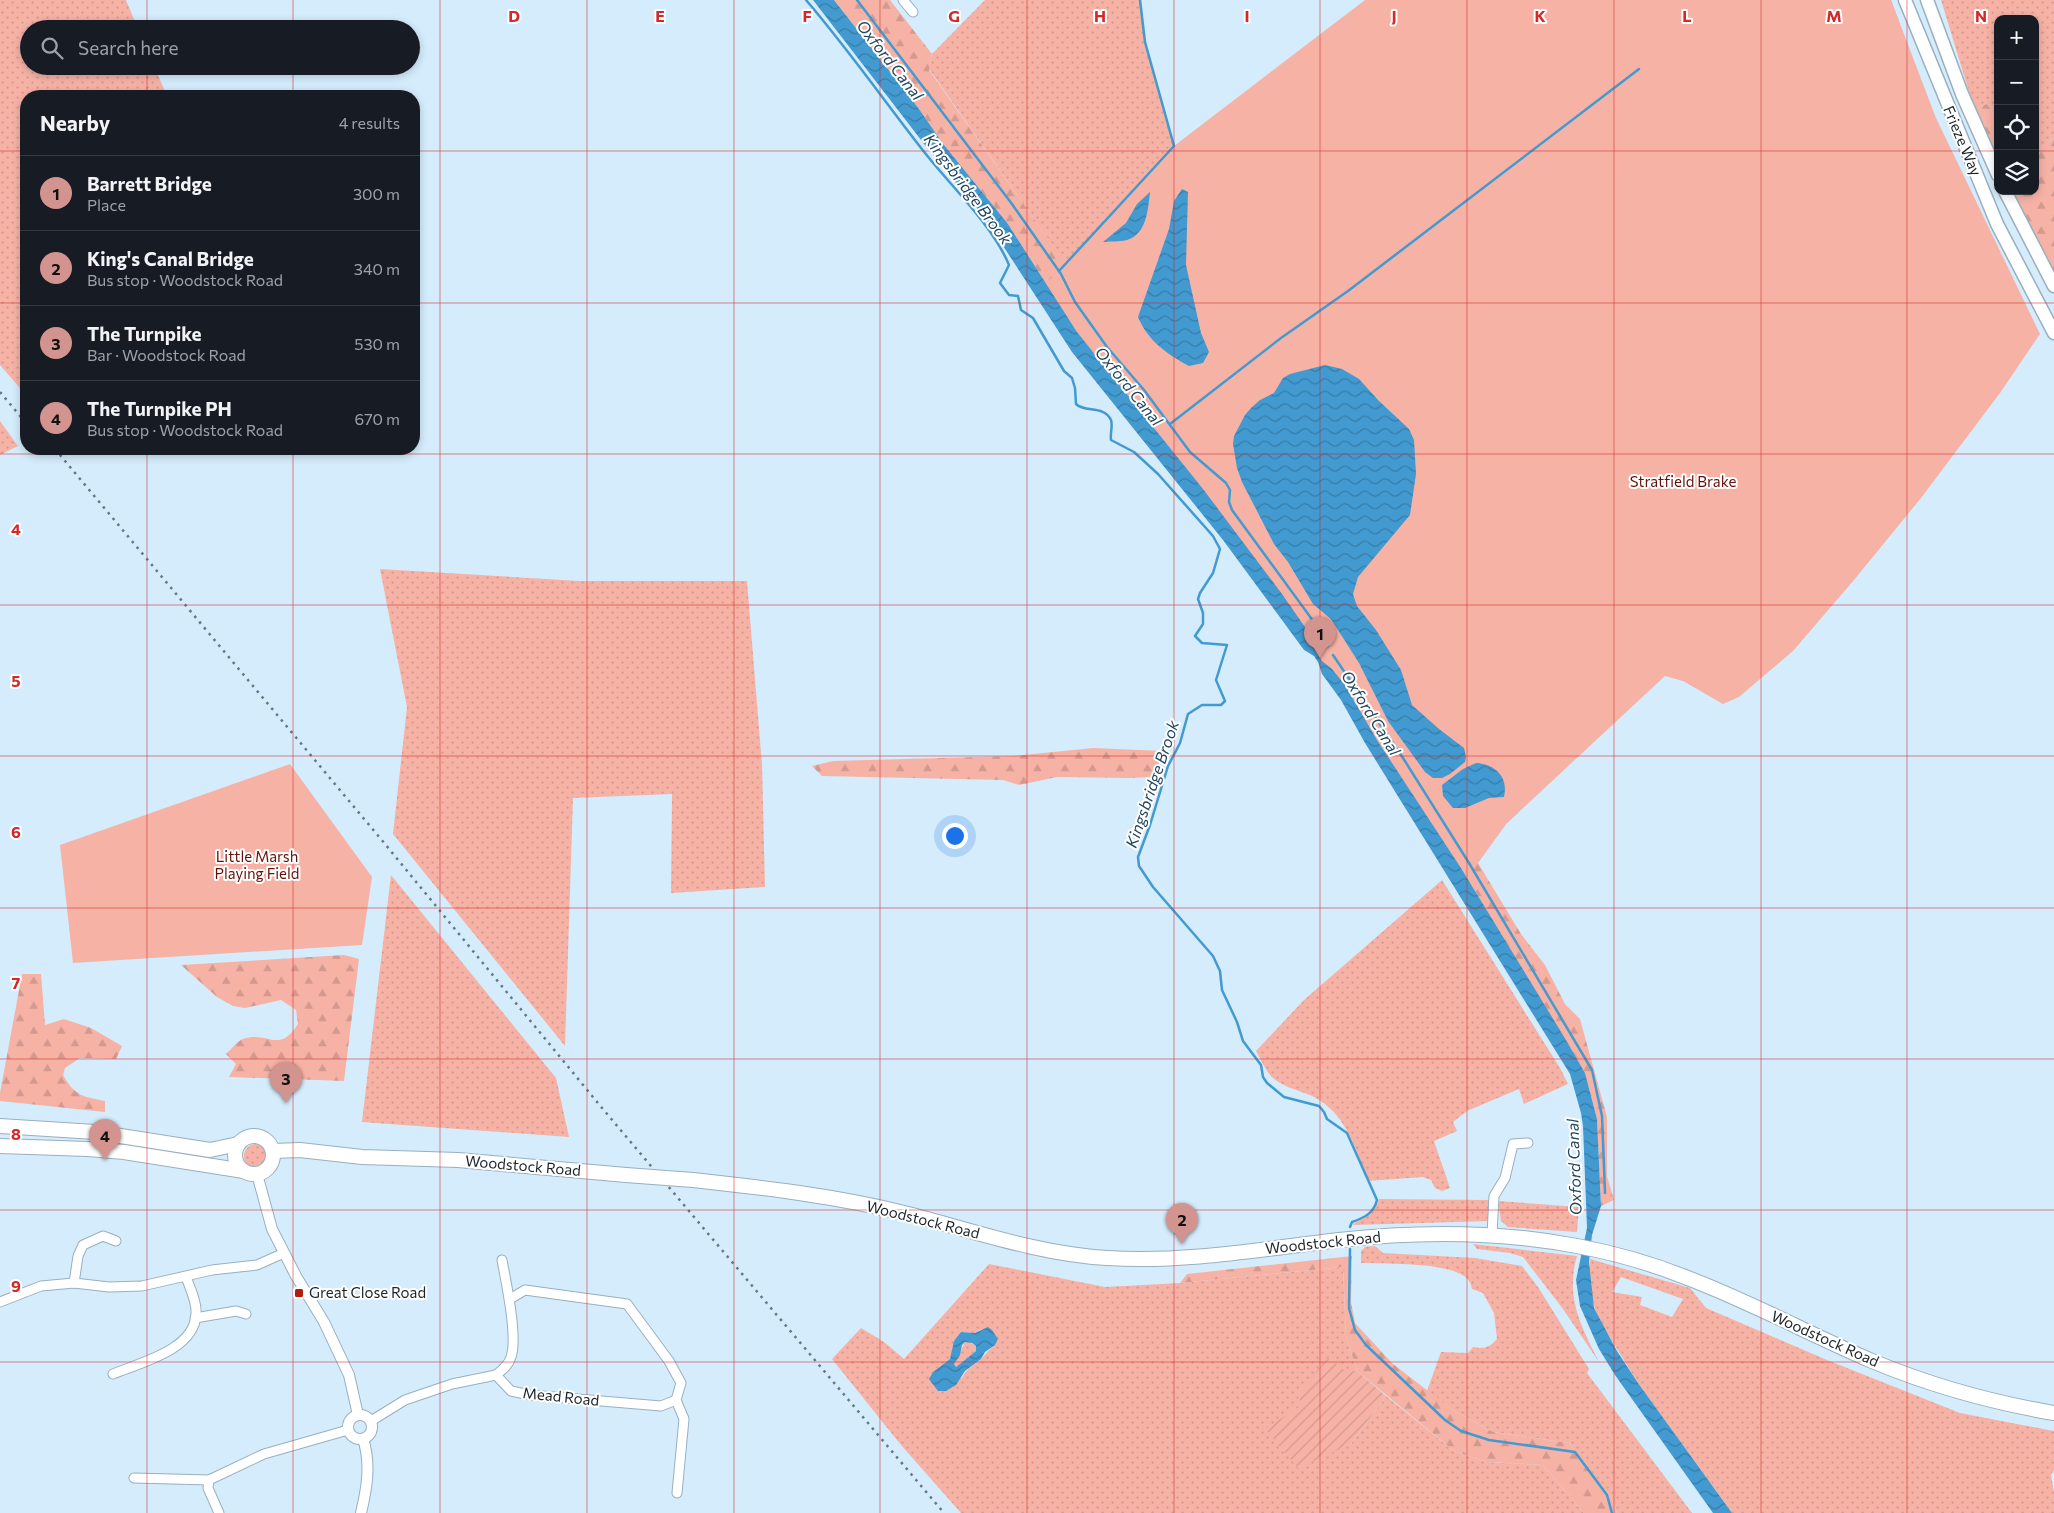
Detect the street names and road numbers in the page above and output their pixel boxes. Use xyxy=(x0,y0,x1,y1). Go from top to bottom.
street label: Frieze Way xyxy=(1940,103,1986,179)
street label: Woodstock Road xyxy=(464,1151,582,1179)
street label: Woodstock Road xyxy=(865,1196,982,1242)
street label: Woodstock Road xyxy=(1264,1227,1382,1257)
street label: Woodstock Road xyxy=(1769,1306,1882,1370)
street label: Mead Road xyxy=(522,1383,600,1409)

